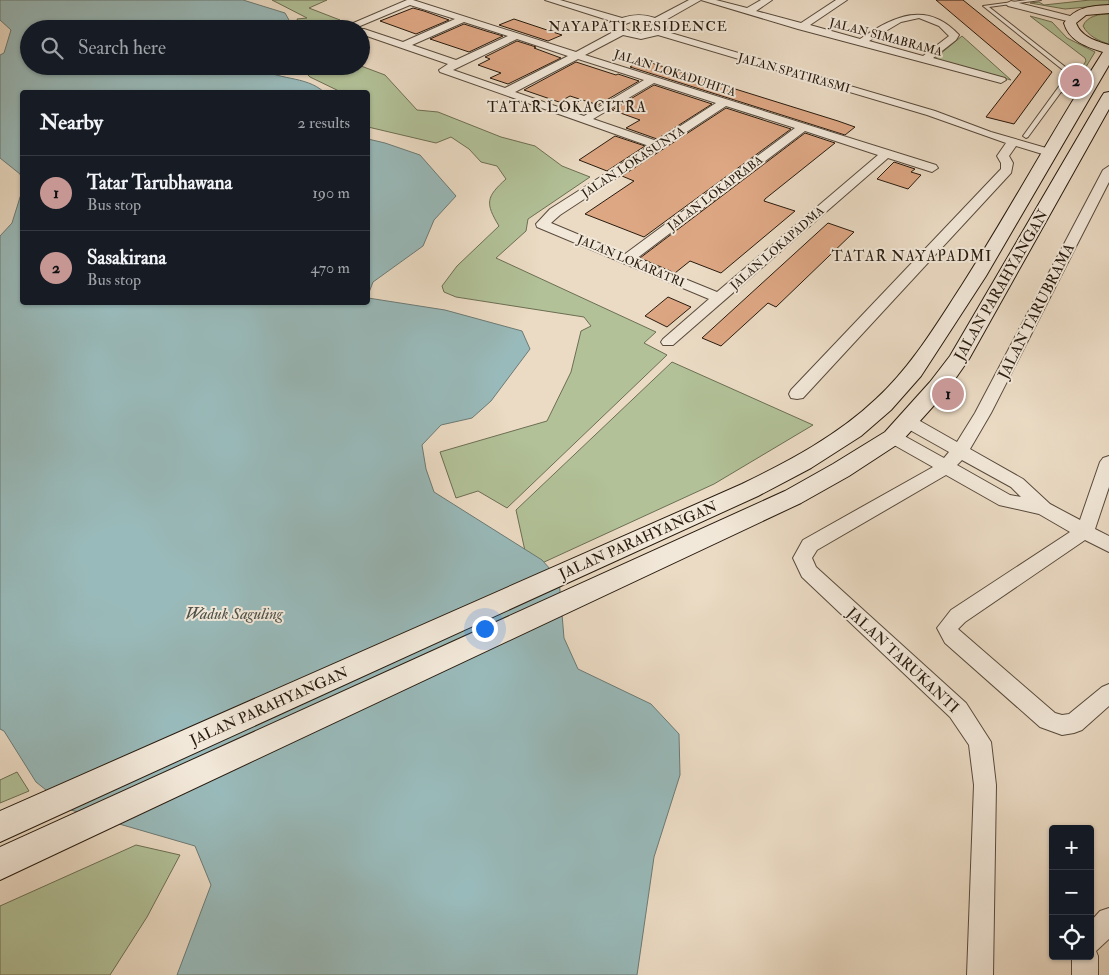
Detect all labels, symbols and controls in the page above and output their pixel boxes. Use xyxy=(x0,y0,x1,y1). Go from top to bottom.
street label: JALAN SIMABRAMA xyxy=(827,15,944,60)
district label: NAYAPATI RESIDENCE xyxy=(548,18,728,35)
search box xyxy=(20,20,370,75)
icon: search xyxy=(38,34,66,62)
text: Search here xyxy=(78,36,166,60)
street label: JALAN LOKADUHITA xyxy=(611,46,738,100)
street label: JALAN SPATIRASMI xyxy=(735,50,852,97)
pin: 2 xyxy=(1060,62,1092,100)
district label: TATAR LOKACITRA xyxy=(487,98,647,117)
text: Nearby xyxy=(40,109,103,136)
text: 2 results xyxy=(297,113,350,133)
street label: JALAN LOKASUNYA xyxy=(578,123,688,202)
street label: JALAN LOKAPRABA xyxy=(664,152,766,235)
text: Tatar Tarubhawana xyxy=(87,171,232,195)
text: 1 xyxy=(53,183,59,203)
text: 190 m xyxy=(312,183,350,203)
text: Bus stop xyxy=(87,195,141,215)
street label: JALAN LOKAPADMA xyxy=(726,203,828,294)
street label: JALAN PARAHYANGAN xyxy=(950,206,1054,366)
street label: JALAN LOKARATRI xyxy=(574,232,687,291)
street label: JALAN TARUBRAMA xyxy=(993,240,1080,384)
text: Sasakirana xyxy=(87,246,166,270)
district label: TATAR NAYAPADMI xyxy=(832,247,992,266)
text: 2 xyxy=(52,258,60,278)
text: 470 m xyxy=(310,258,350,278)
text: Bus stop xyxy=(87,270,141,290)
pin: 1 xyxy=(932,375,964,413)
street label: JALAN PARAHYANGAN xyxy=(555,497,721,585)
street label: JALAN TARUKANTI xyxy=(841,603,963,718)
water label: Waduk Saguling xyxy=(185,604,284,624)
your location xyxy=(472,616,498,642)
street label: JALAN PARAHYANGAN xyxy=(186,663,352,751)
map controls xyxy=(1049,825,1094,960)
button: + xyxy=(1049,825,1094,870)
button: − xyxy=(1049,870,1094,915)
button: locate xyxy=(1049,915,1094,960)

